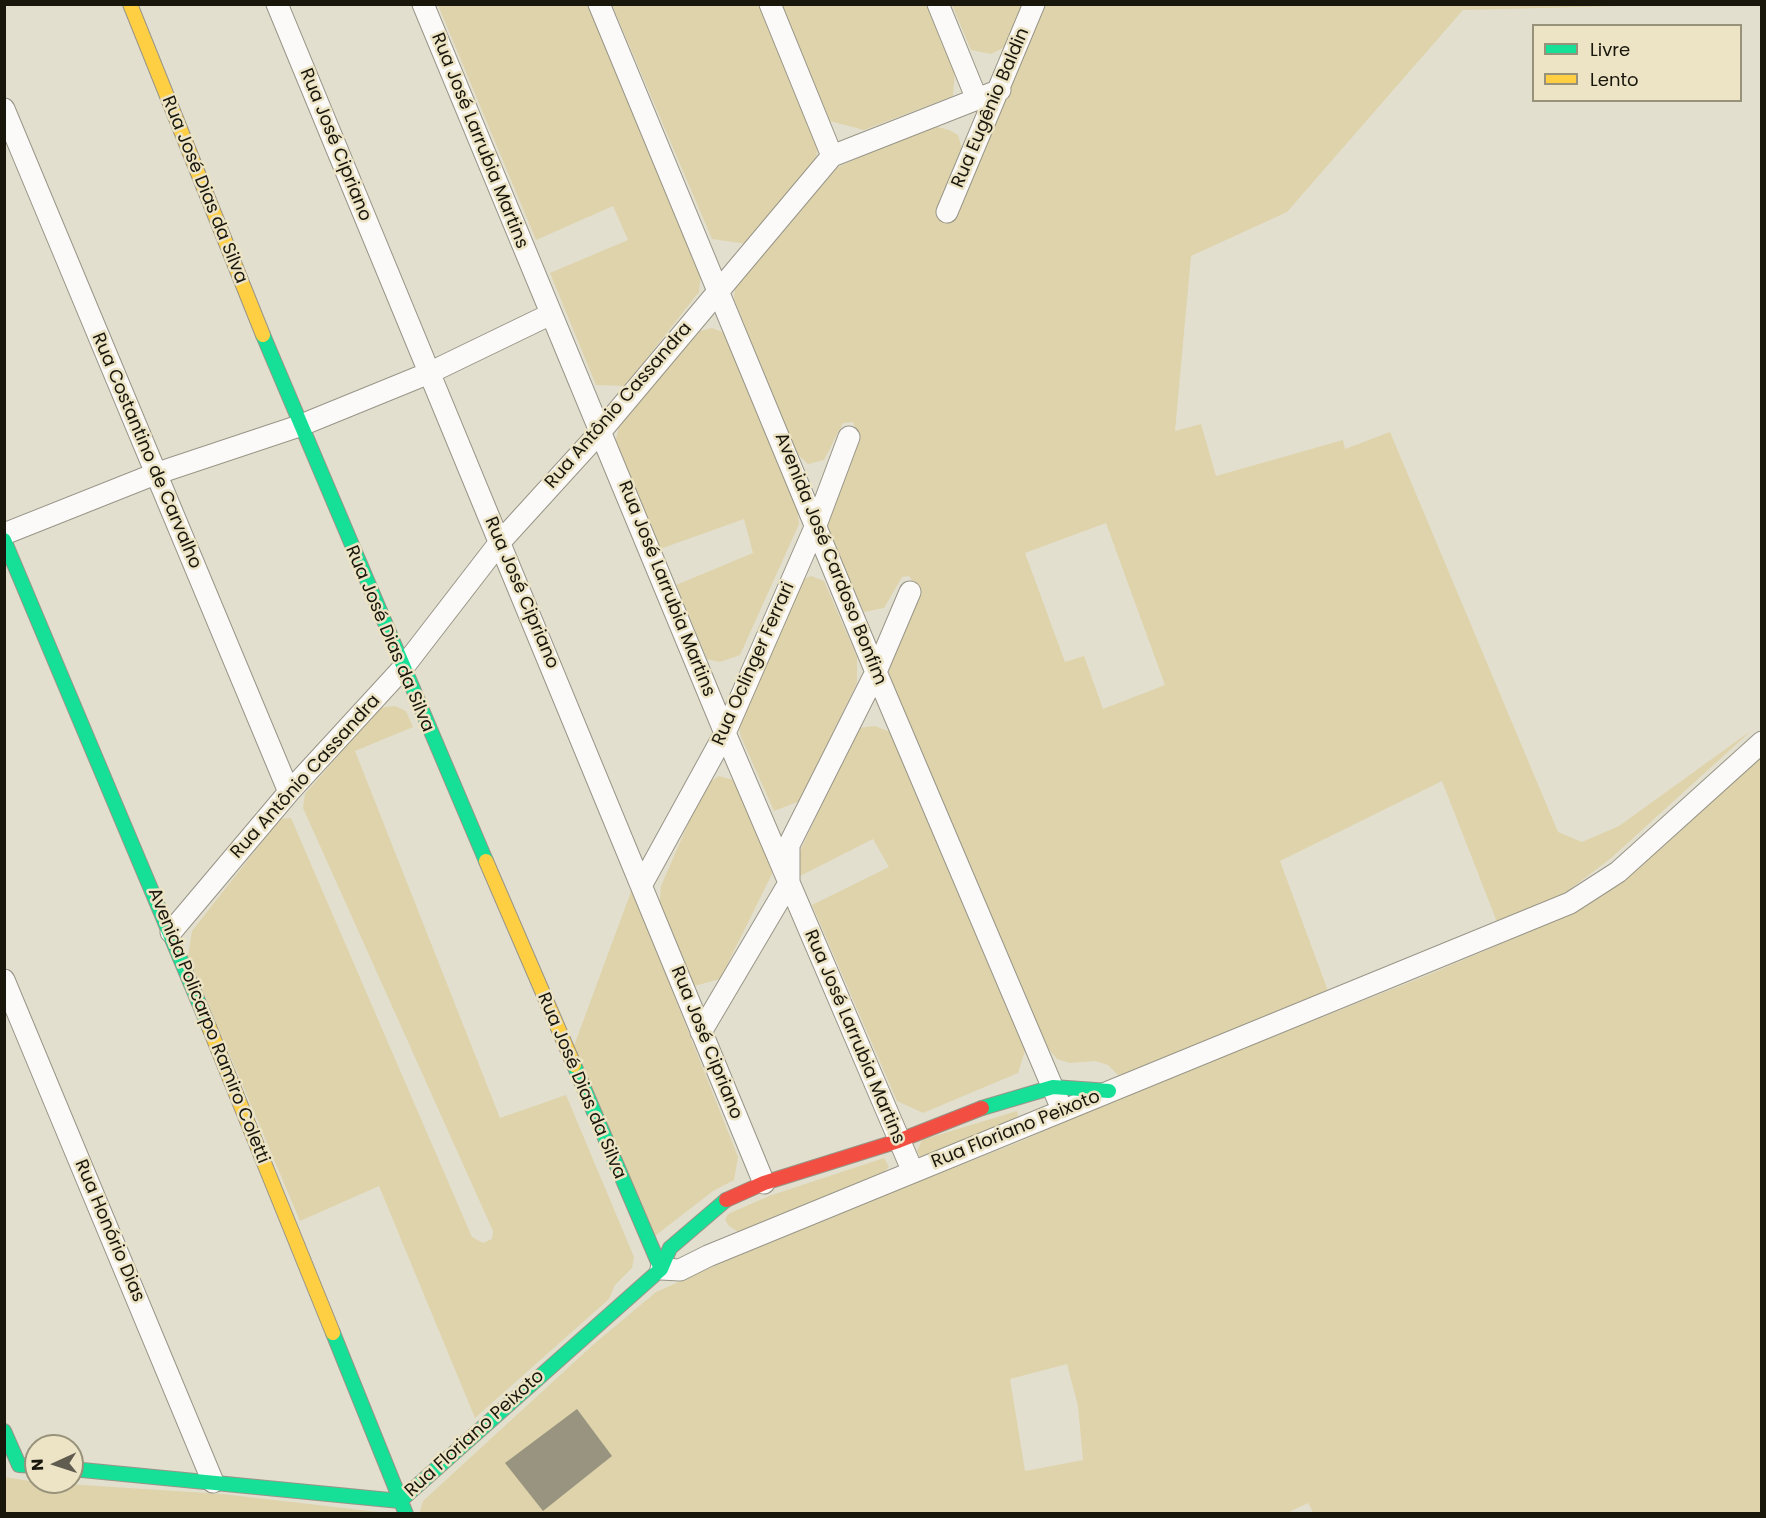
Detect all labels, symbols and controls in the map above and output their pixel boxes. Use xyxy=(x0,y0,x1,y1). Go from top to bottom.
legend xyxy=(1532,24,1742,102)
street label: Rua Eugênio Baldin xyxy=(948,25,1034,191)
street label: Rua José Larrubia Martins xyxy=(426,30,532,252)
text: Livre xyxy=(1590,37,1630,62)
street label: Rua José Cipriano xyxy=(295,66,375,224)
text: Lento xyxy=(1590,67,1639,92)
street label: Rua José Dias da Silva xyxy=(156,93,252,287)
street label: Rua Antônio Cassandra xyxy=(541,319,697,493)
street label: Rua Costantino de Carvalho xyxy=(86,330,206,572)
street label: Avenida José Cardoso Bonfim xyxy=(769,430,891,688)
street label: Rua José Larrubia Martins xyxy=(613,478,719,700)
street label: Rua José Cipriano xyxy=(479,514,563,672)
street label: Rua José Dias da Silva xyxy=(340,543,438,735)
street label: Rua Oclinger Ferrari xyxy=(708,579,800,749)
street label: Rua Antônio Cassandra xyxy=(227,691,385,863)
street label: Avenida Policarpo Ramiro Coletti xyxy=(143,885,273,1167)
street label: Rua José Larrubia Martins xyxy=(799,927,909,1147)
street label: Rua José Cipriano xyxy=(666,964,746,1122)
street label: Rua José Dias da Silva xyxy=(532,990,630,1182)
street label: Rua Floriano Peixoto xyxy=(929,1086,1103,1174)
street label: Rua Honório Dias xyxy=(69,1157,149,1305)
street label: Rua Floriano Peixoto xyxy=(401,1366,549,1502)
north arrow xyxy=(24,1434,84,1494)
text: N xyxy=(26,1458,49,1471)

